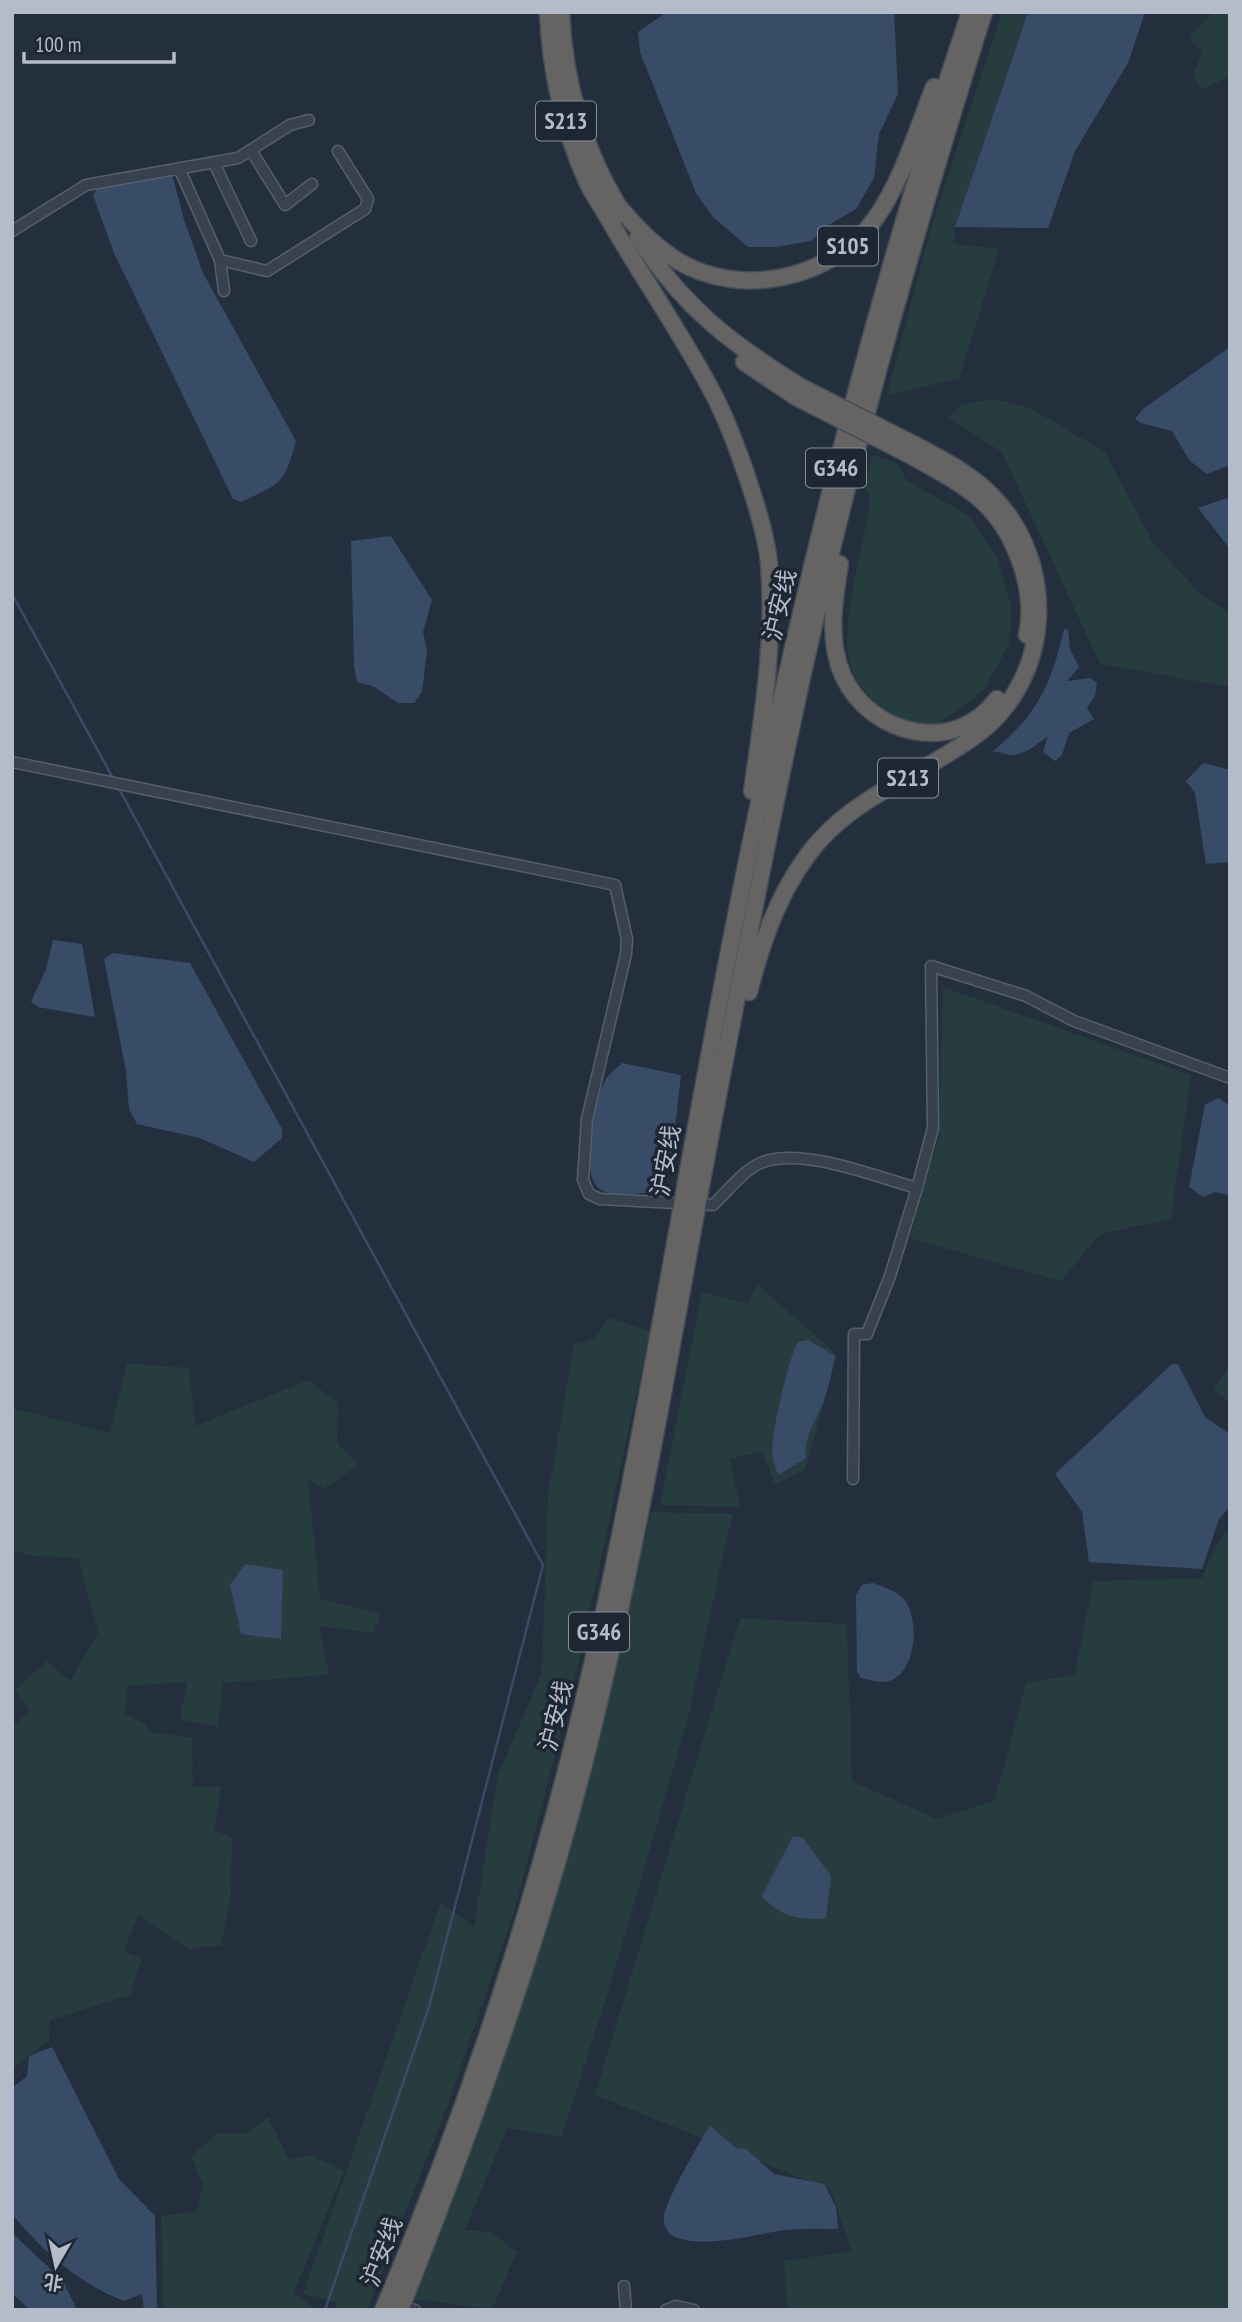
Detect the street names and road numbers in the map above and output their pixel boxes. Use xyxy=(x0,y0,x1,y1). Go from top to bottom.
road number: S213 xyxy=(536,102,596,140)
road number: S105 xyxy=(818,227,878,266)
road number: G346 xyxy=(806,448,866,488)
street label: 沪安线 xyxy=(756,566,803,643)
road number: S213 xyxy=(878,758,938,798)
street label: 沪安线 xyxy=(644,1123,687,1199)
road number: G346 xyxy=(569,1612,629,1652)
street label: 沪安线 xyxy=(532,1677,579,1755)
street label: 沪安线 xyxy=(354,2213,409,2291)

